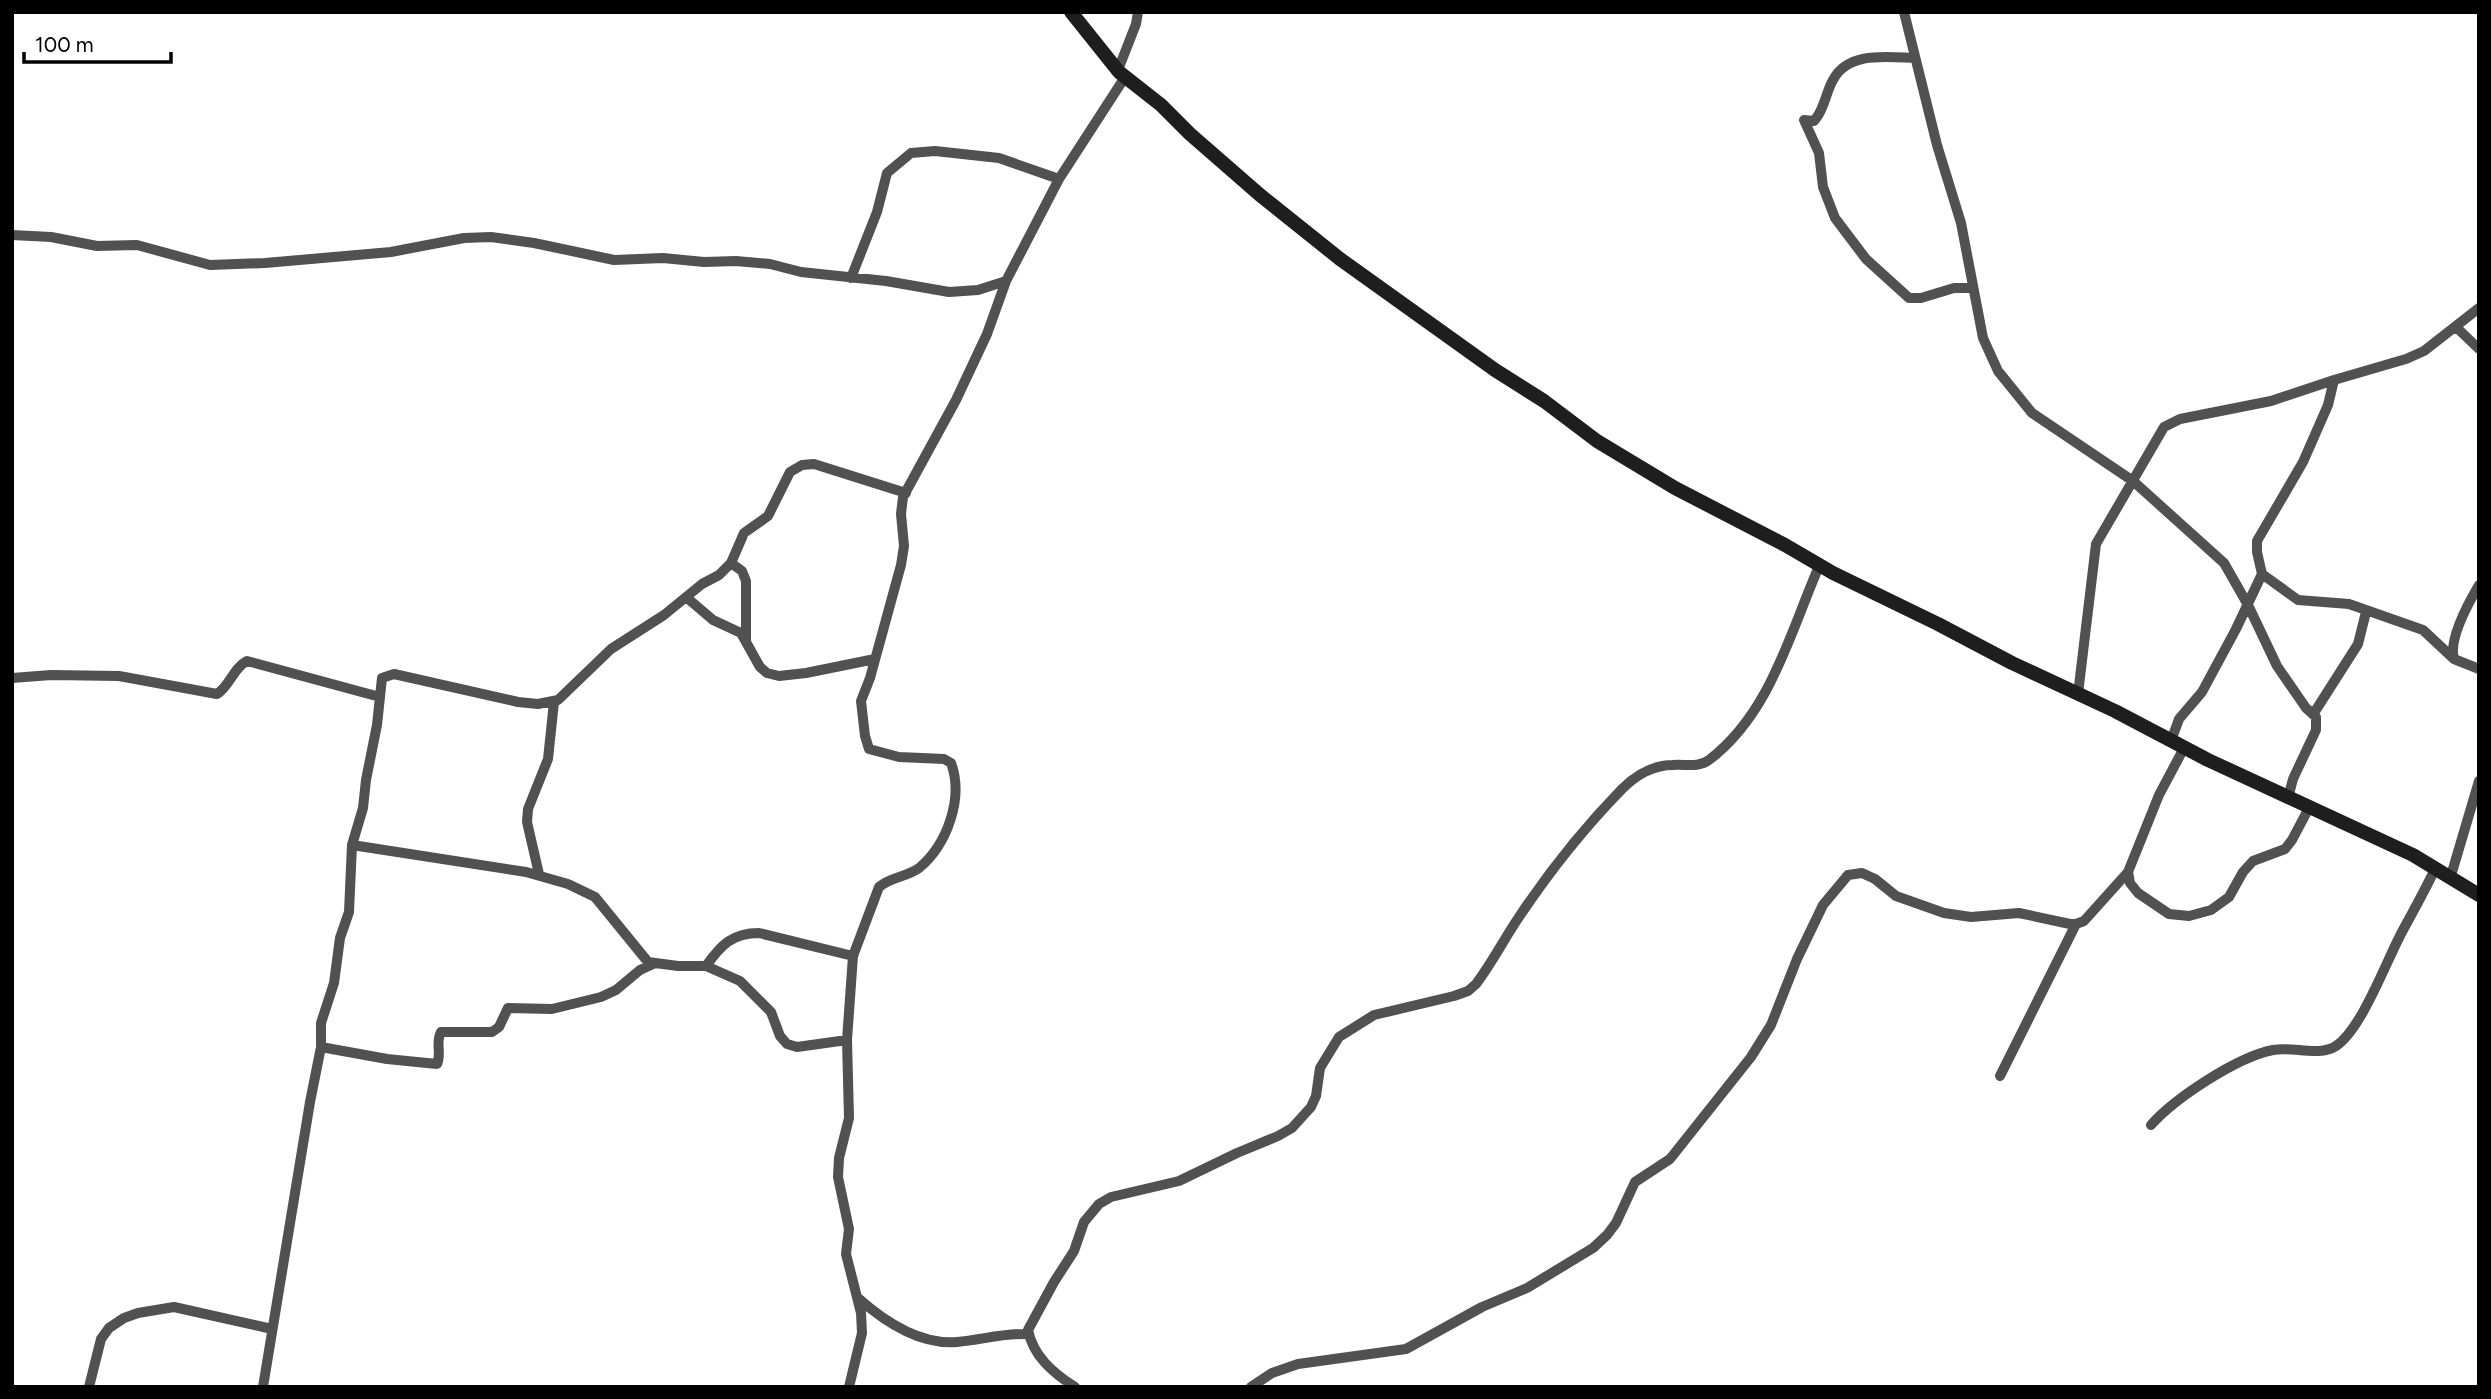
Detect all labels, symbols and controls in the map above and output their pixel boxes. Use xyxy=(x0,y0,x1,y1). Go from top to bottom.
scale bar xyxy=(24,21,172,65)
text: 100 m xyxy=(35,32,94,57)

